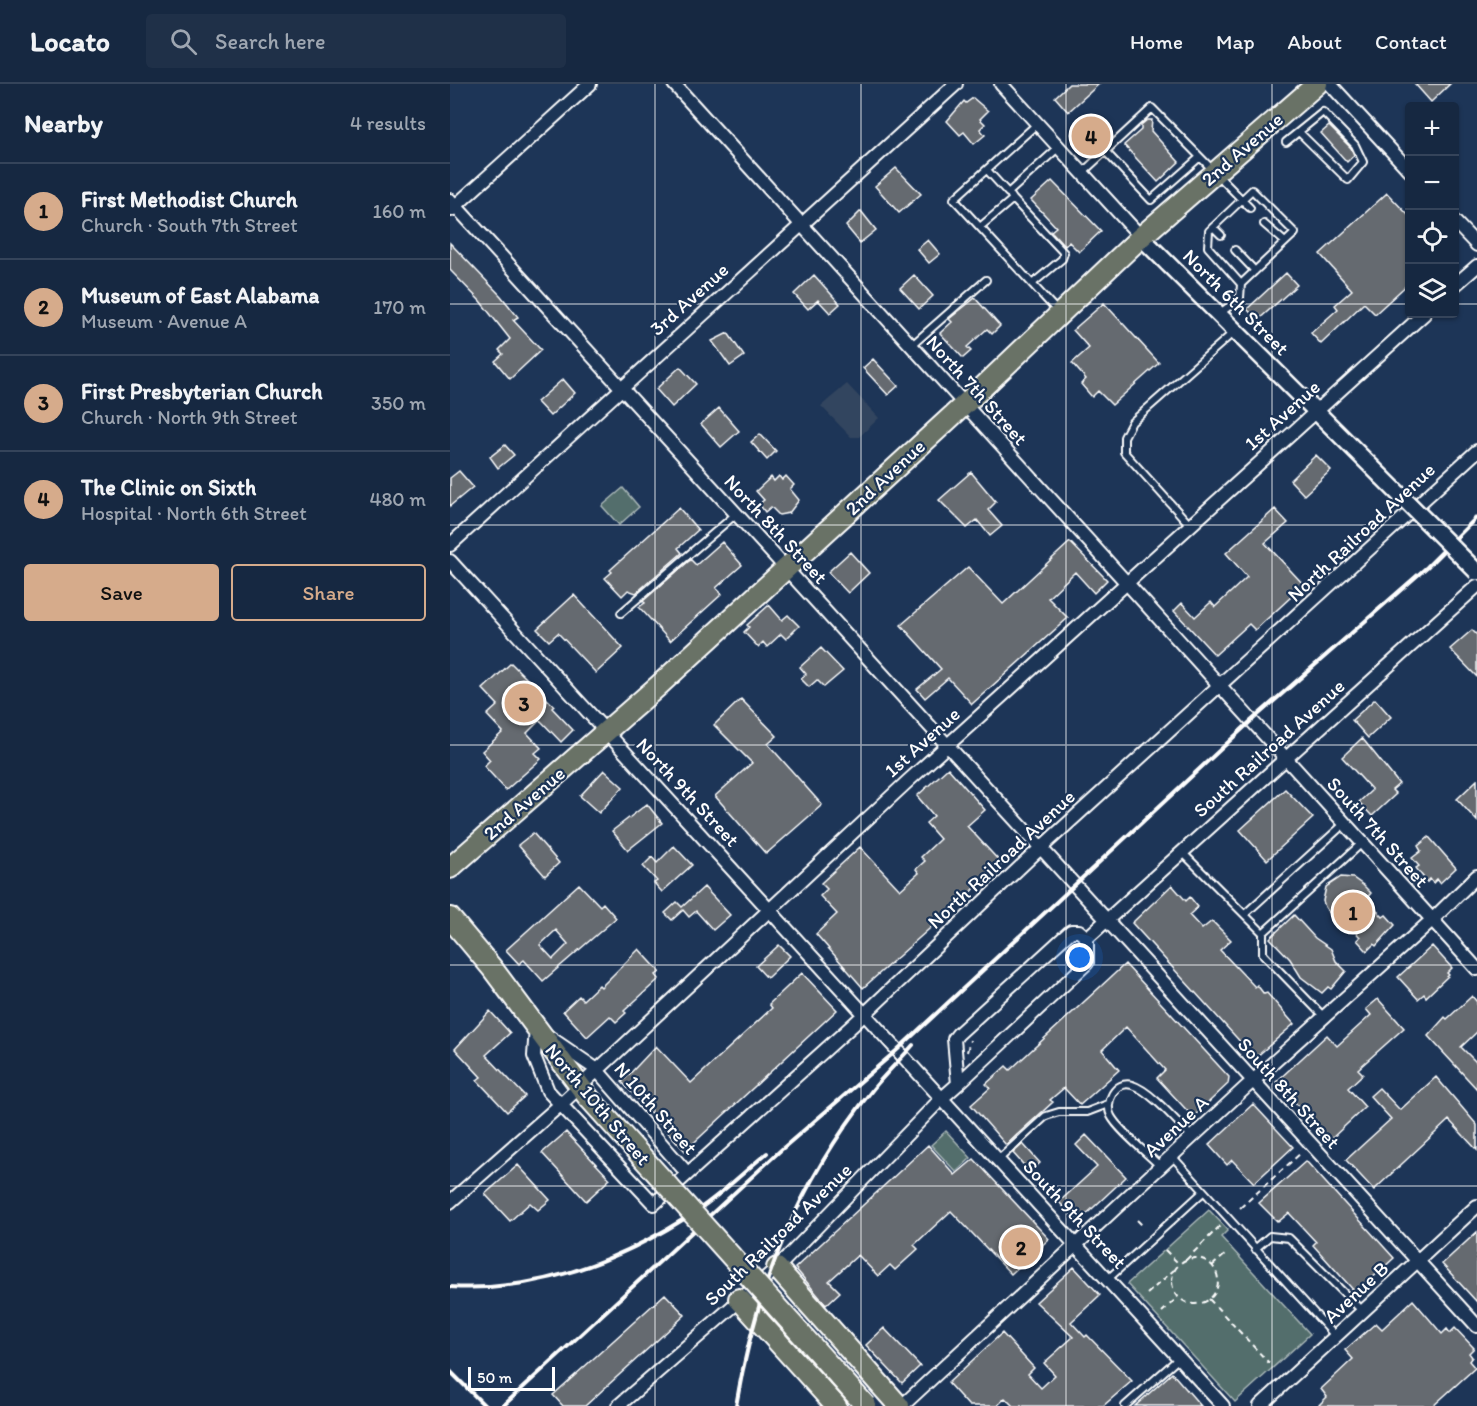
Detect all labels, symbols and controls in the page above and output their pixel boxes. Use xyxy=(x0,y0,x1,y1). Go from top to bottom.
search box xyxy=(146,14,566,68)
text: Locato xyxy=(30,24,110,58)
icon: search xyxy=(167,25,200,58)
text: Search here xyxy=(215,28,325,55)
text: Home xyxy=(1130,29,1183,54)
text: Map xyxy=(1216,29,1255,54)
text: About xyxy=(1288,29,1342,54)
text: Contact xyxy=(1375,29,1447,54)
map controls xyxy=(1405,102,1459,318)
button: + xyxy=(1405,102,1459,156)
text: Nearby xyxy=(24,107,103,139)
street label: 2nd Avenue xyxy=(1196,107,1288,191)
text: 4 results xyxy=(350,111,426,135)
pin: 4 xyxy=(1072,113,1110,158)
button: − xyxy=(1405,156,1459,210)
text: First Methodist Church xyxy=(81,186,297,213)
text: 1 xyxy=(39,199,48,223)
text: 160 m xyxy=(373,199,426,223)
button: locate xyxy=(1405,210,1459,264)
text: Church · South 7th Street xyxy=(81,213,298,237)
street label: North 6th Street xyxy=(1178,244,1294,360)
street label: 3rd Avenue xyxy=(645,257,733,341)
button: layers xyxy=(1405,264,1459,318)
text: Museum of East Alabama xyxy=(81,282,319,309)
text: 2 xyxy=(38,295,49,319)
text: 170 m xyxy=(373,295,426,319)
text: Museum · Avenue A xyxy=(81,309,247,333)
street label: North 7th Street xyxy=(921,330,1033,450)
street label: 1st Avenue xyxy=(1239,375,1325,455)
text: First Presbyterian Church xyxy=(81,378,323,405)
text: 3 xyxy=(38,391,49,415)
text: 350 m xyxy=(371,391,426,415)
text: Church · North 9th Street xyxy=(81,405,297,429)
street label: 2nd Avenue xyxy=(840,434,930,520)
street label: North Railroad Avenue xyxy=(1282,457,1440,607)
street label: North 8th Street xyxy=(719,469,833,589)
text: The Clinic on Sixth xyxy=(81,474,256,501)
text: 4 xyxy=(37,487,50,511)
text: 480 m xyxy=(369,487,426,511)
text: Hospital · North 6th Street xyxy=(81,501,307,525)
button: Save xyxy=(24,564,219,621)
button: Share xyxy=(231,564,426,621)
street label: South Railroad Avenue xyxy=(1188,674,1350,822)
pin: 3 xyxy=(504,680,544,726)
street label: 1st Avenue xyxy=(879,702,965,782)
street label: North 9th Street xyxy=(631,733,745,852)
street label: 2nd Avenue xyxy=(478,761,570,845)
street label: South 7th Street xyxy=(1322,772,1434,892)
street label: North Railroad Avenue xyxy=(922,784,1080,934)
pin: 1 xyxy=(1334,890,1372,934)
your location xyxy=(1065,943,1094,972)
street label: South 8th Street xyxy=(1233,1032,1345,1154)
street label: North 10th Street xyxy=(540,1038,656,1170)
street label: N 10th Street xyxy=(609,1057,703,1160)
street label: Avenue A xyxy=(1139,1090,1214,1162)
street label: South 9th Street xyxy=(1018,1154,1132,1274)
street label: South Railroad Avenue xyxy=(699,1158,857,1310)
pin: 2 xyxy=(1002,1224,1040,1270)
street label: Avenue B xyxy=(1319,1256,1393,1328)
scale bar xyxy=(468,1364,555,1392)
text: 50 m xyxy=(477,1368,512,1387)

